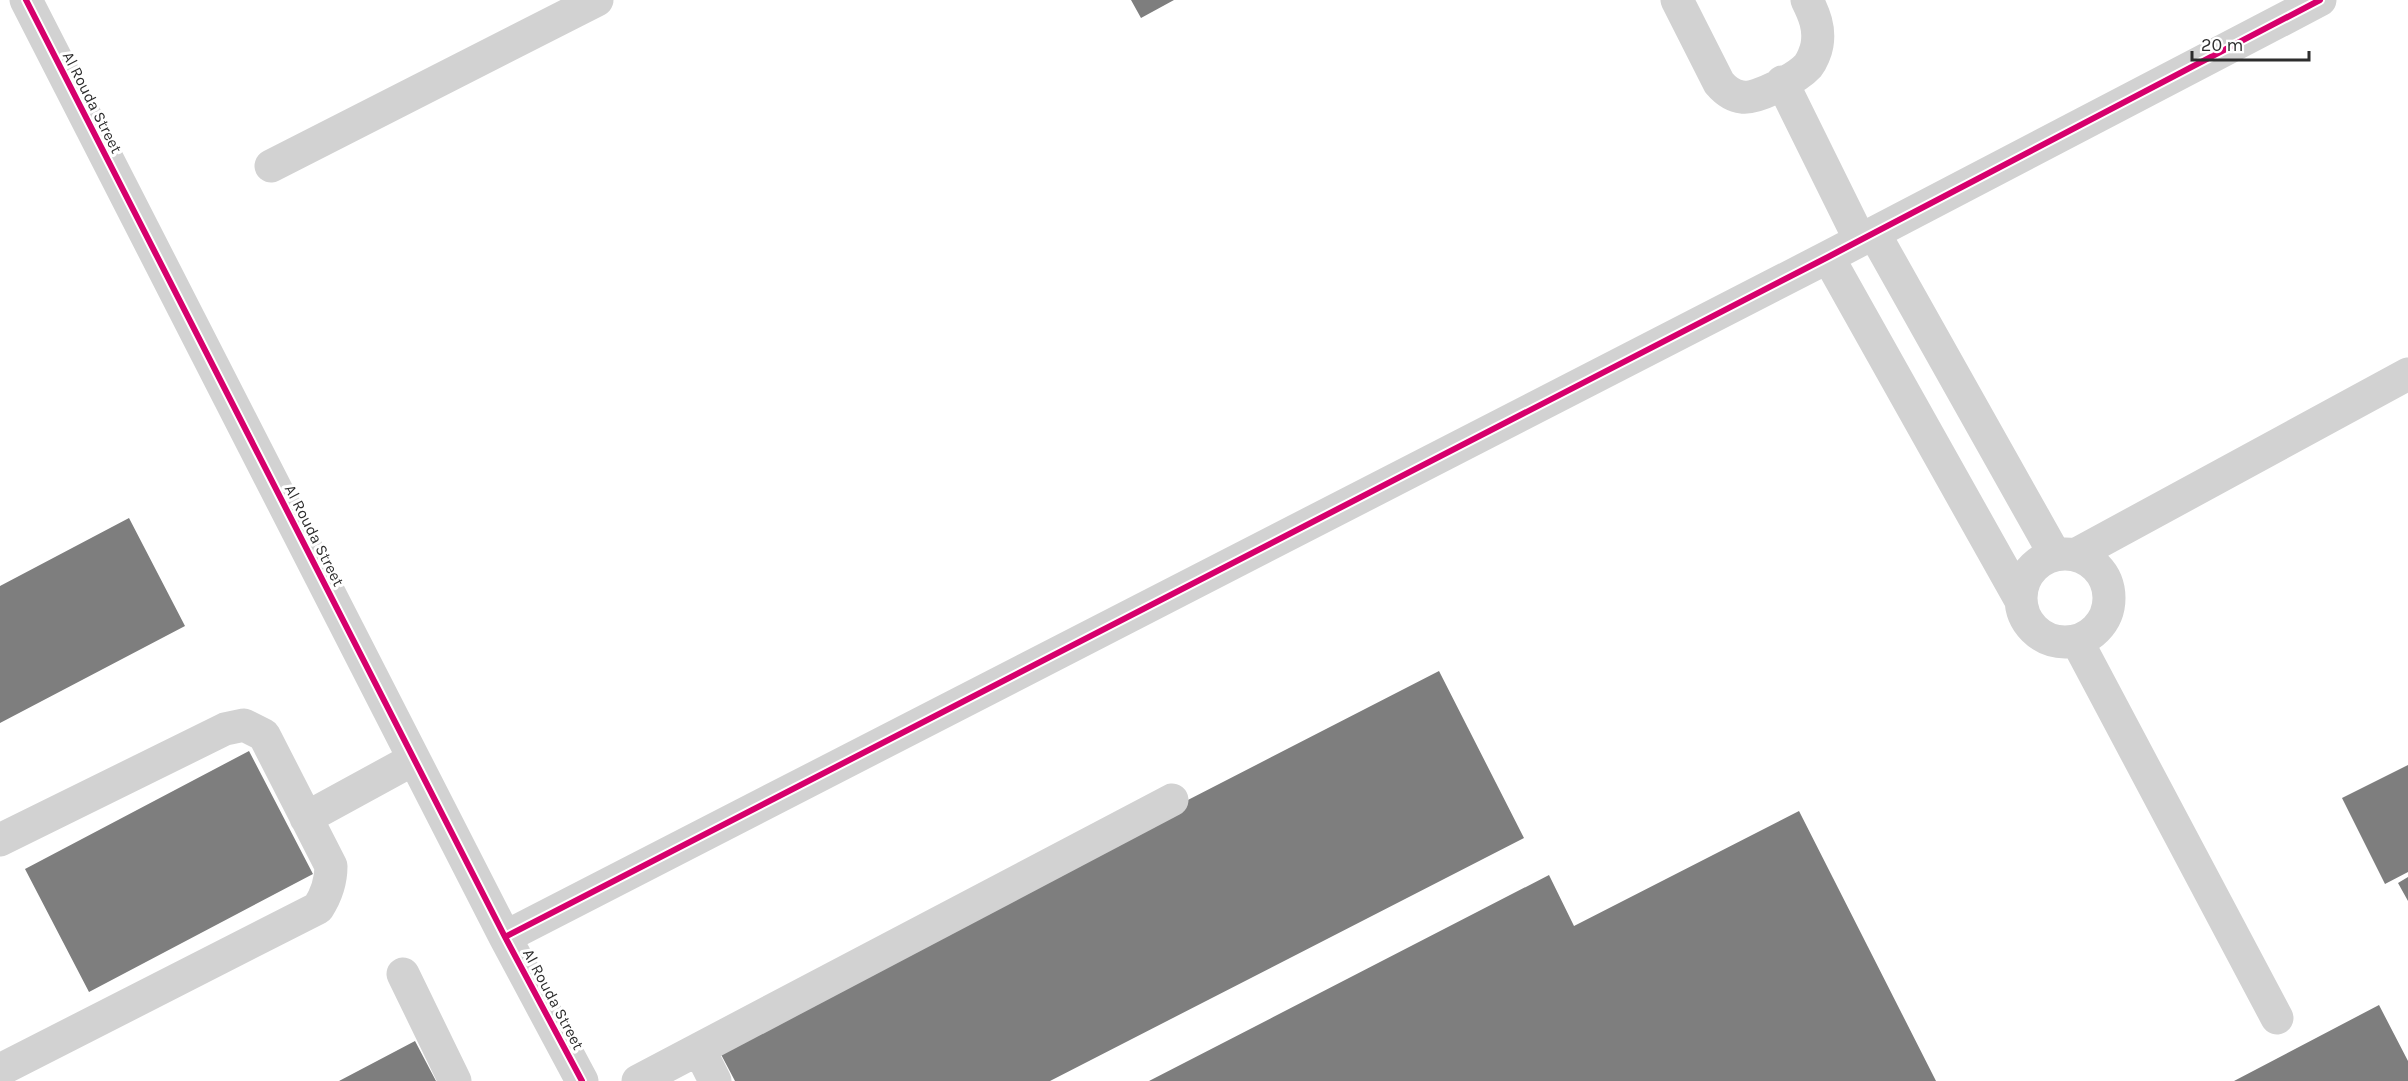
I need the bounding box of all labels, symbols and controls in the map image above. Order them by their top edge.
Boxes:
scale bar [2192,24,2309,62]
text: 20 m [2201,34,2243,56]
street label: Al Rouda Street [59,48,126,156]
street label: Al Rouda Street [281,481,348,589]
street label: Al Rouda Street [519,945,588,1053]

